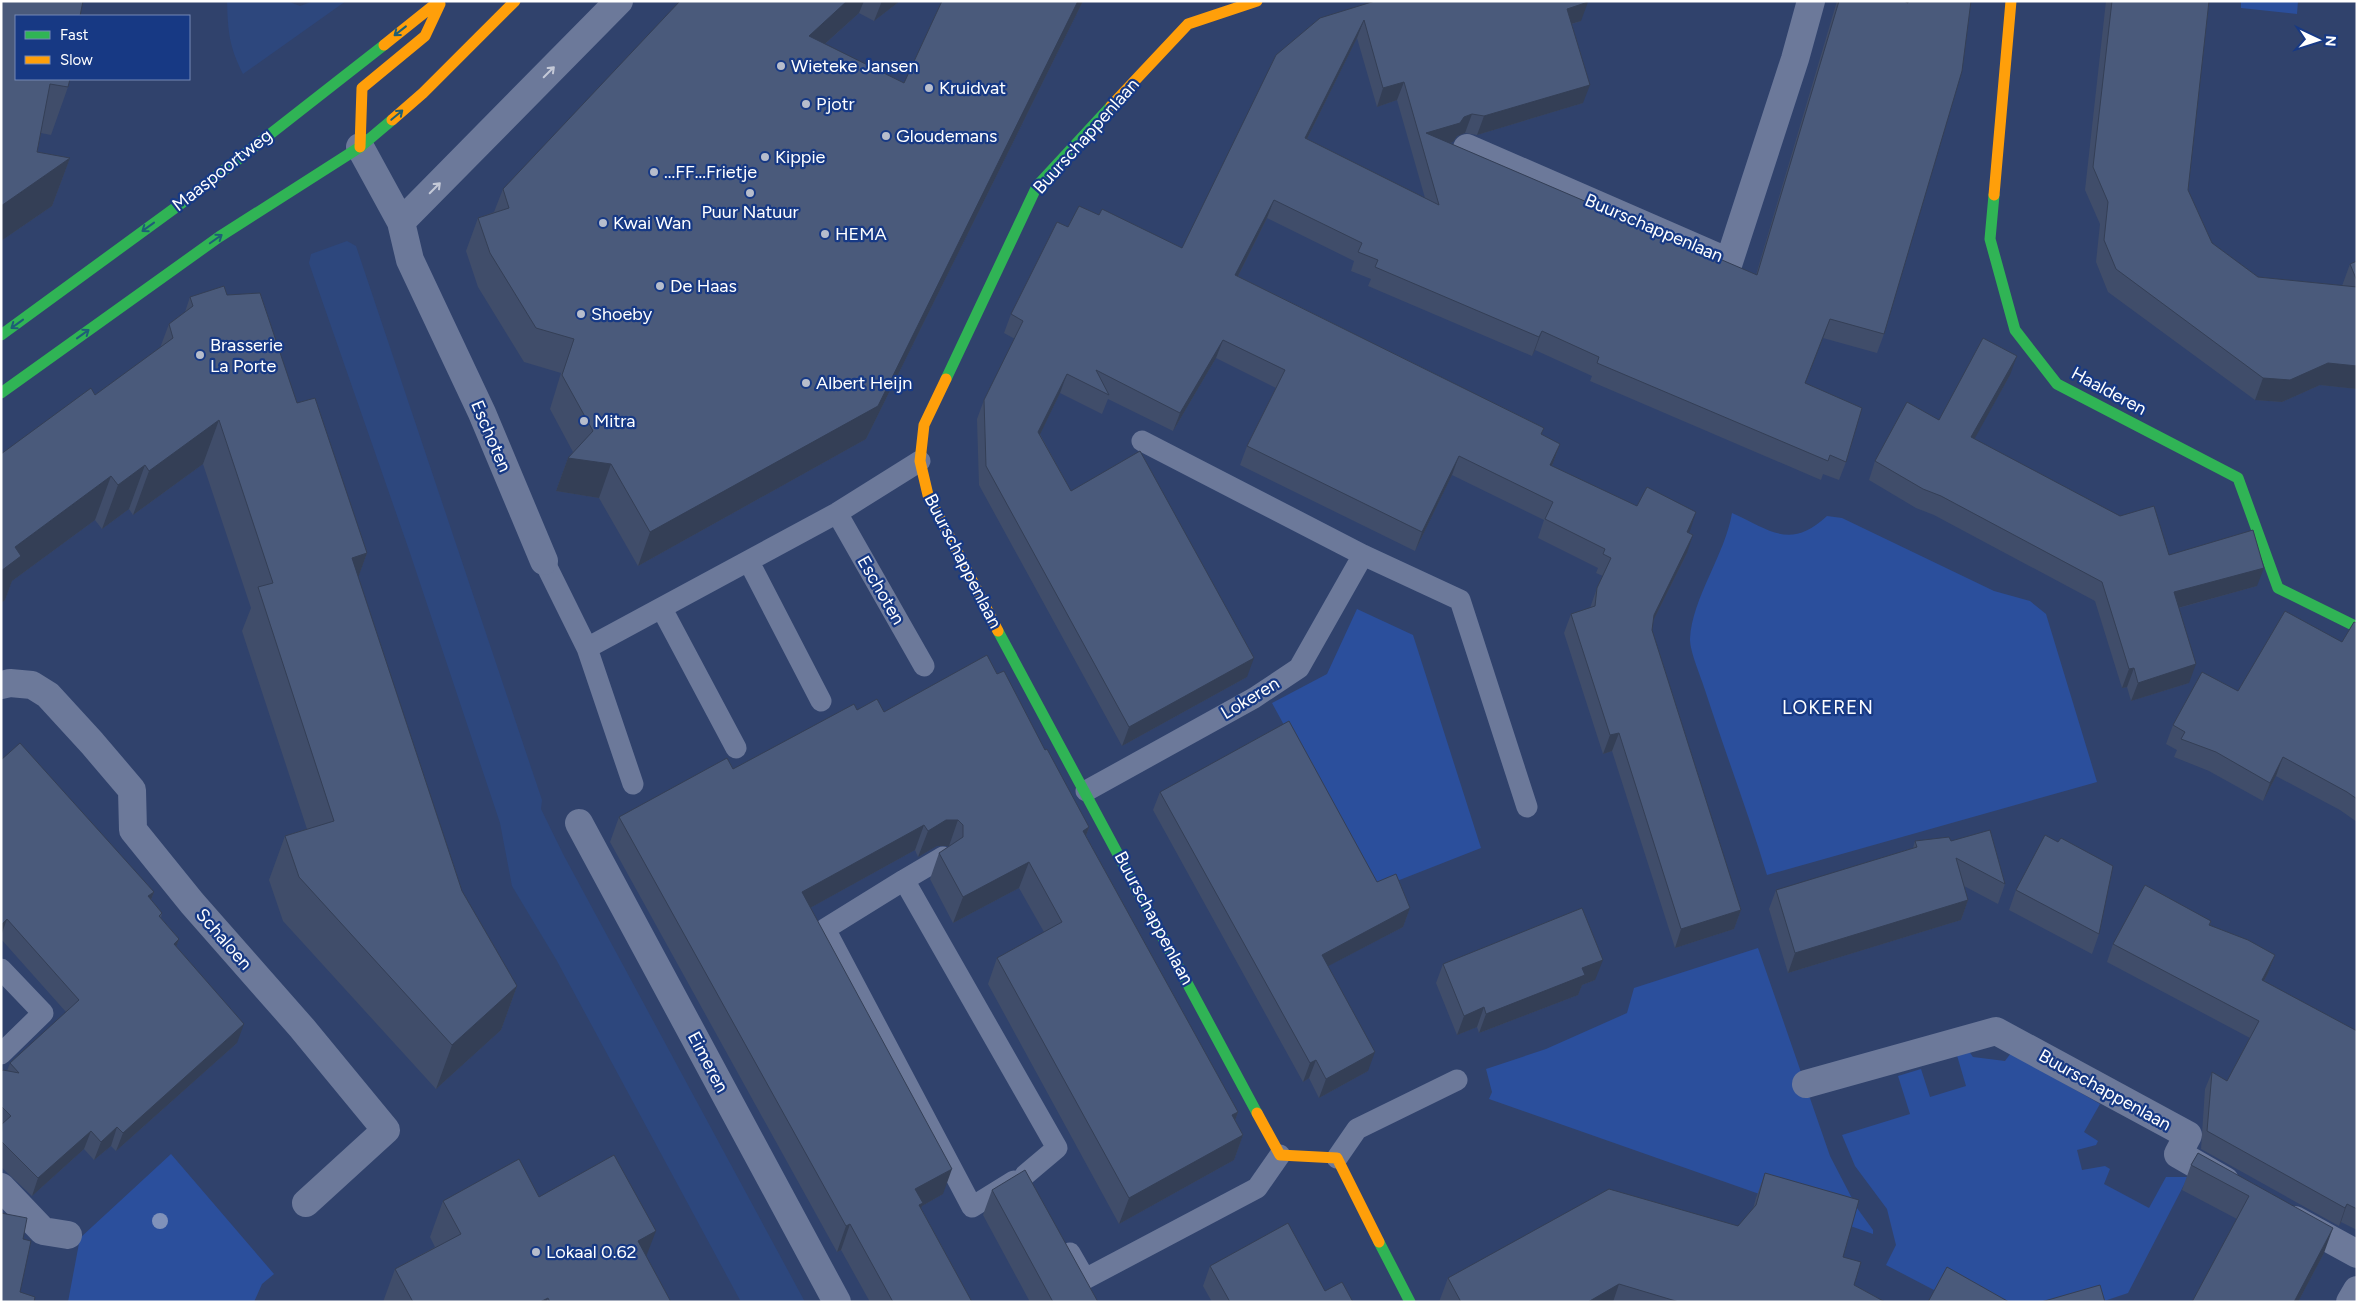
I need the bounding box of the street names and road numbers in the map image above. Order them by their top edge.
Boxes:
street label: Buurschappenlaan [1028,74,1144,198]
street label: Maaspoortweg [168,124,276,216]
street label: Buurschappenlaan [1582,189,1726,267]
street label: Haalderen [2068,362,2150,420]
street label: Eschoten [466,397,516,475]
street label: Buurschappenlaan [920,490,1006,632]
street label: Eschoten [852,552,910,628]
street label: Lokeren [1217,672,1283,724]
street label: Buurschappenlaan [1110,847,1198,989]
street label: Schaloen [191,904,257,974]
street label: Eimeren [683,1028,733,1096]
street label: Buurschappenlaan [2035,1044,2175,1136]

